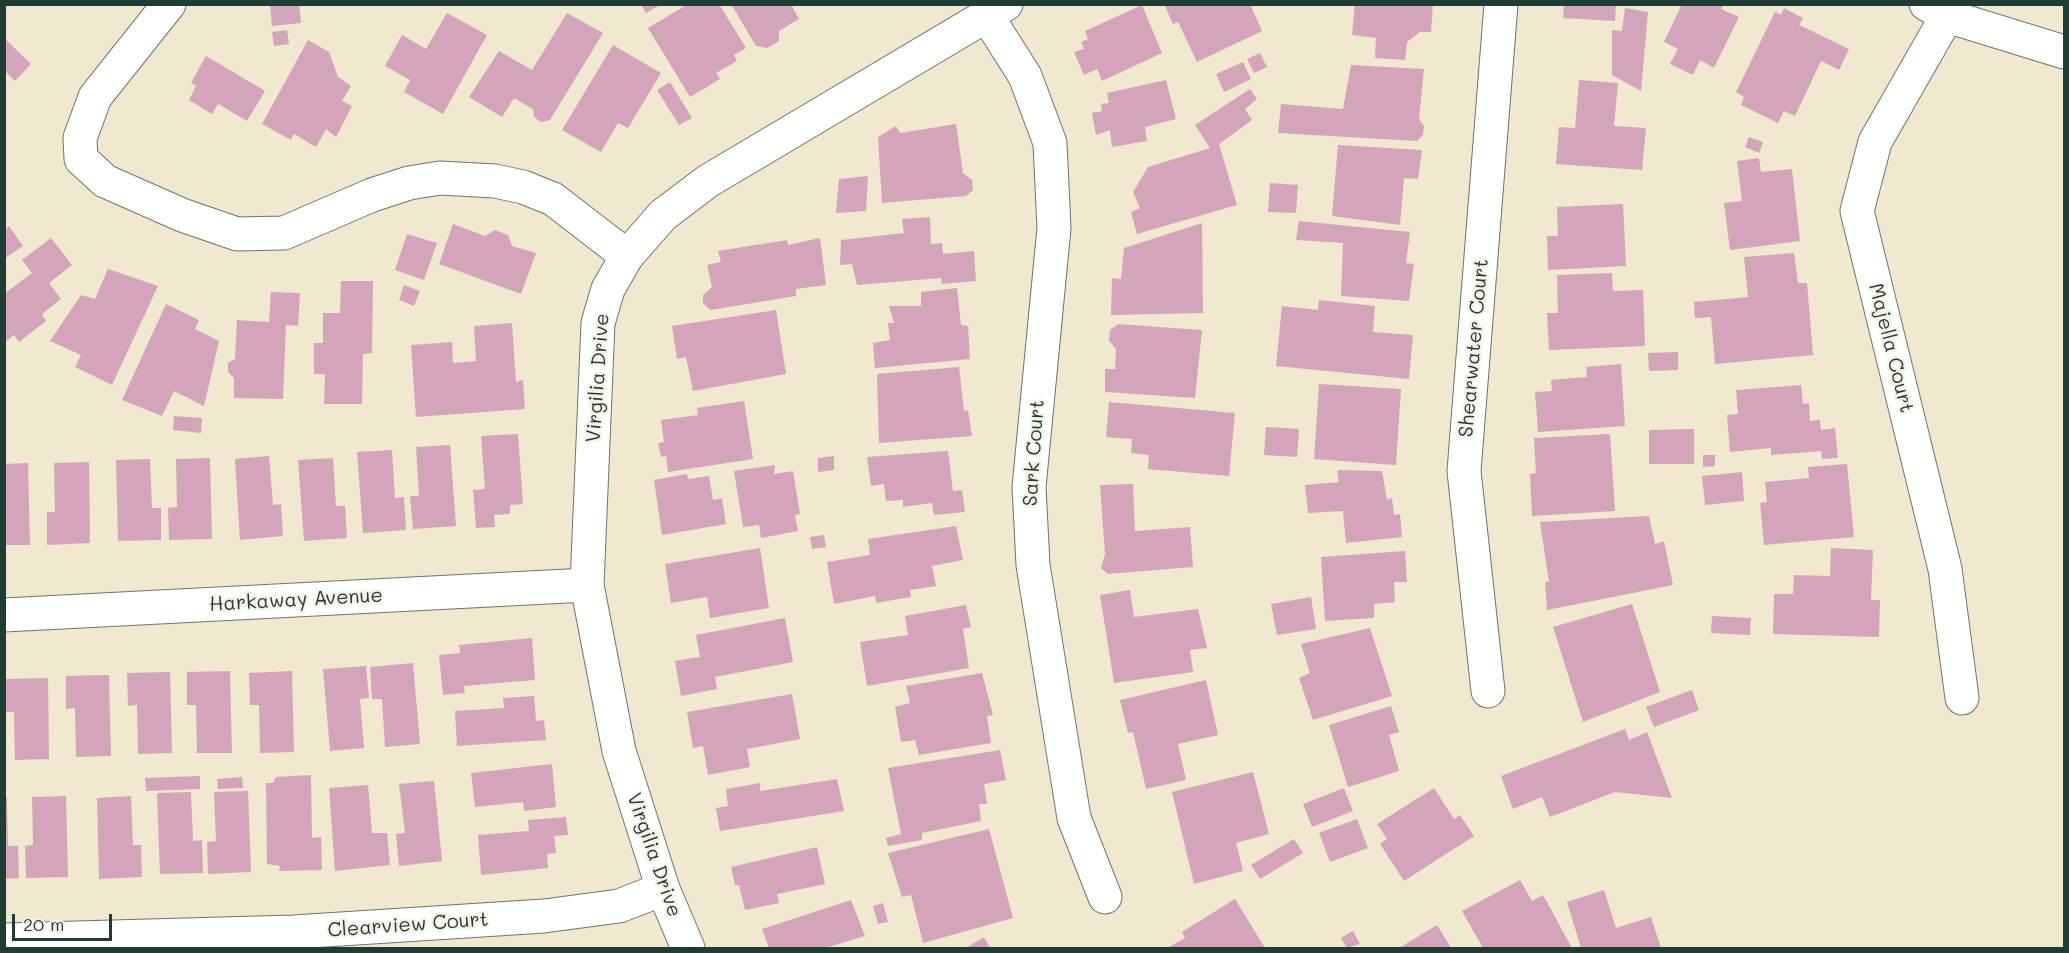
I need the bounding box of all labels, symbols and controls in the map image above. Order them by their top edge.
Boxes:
street label: Shearwater Court [1454,258,1494,438]
street label: Majella Court [1863,281,1919,415]
street label: Virgilia Drive [582,313,614,443]
street label: Sark Court [1018,399,1050,507]
street label: Harkaway Avenue [209,583,383,617]
street label: Virgilia Drive [622,790,686,920]
scale bar [15,902,116,940]
street label: Clearview Court [327,907,489,943]
text: 20 m [23,912,64,936]

